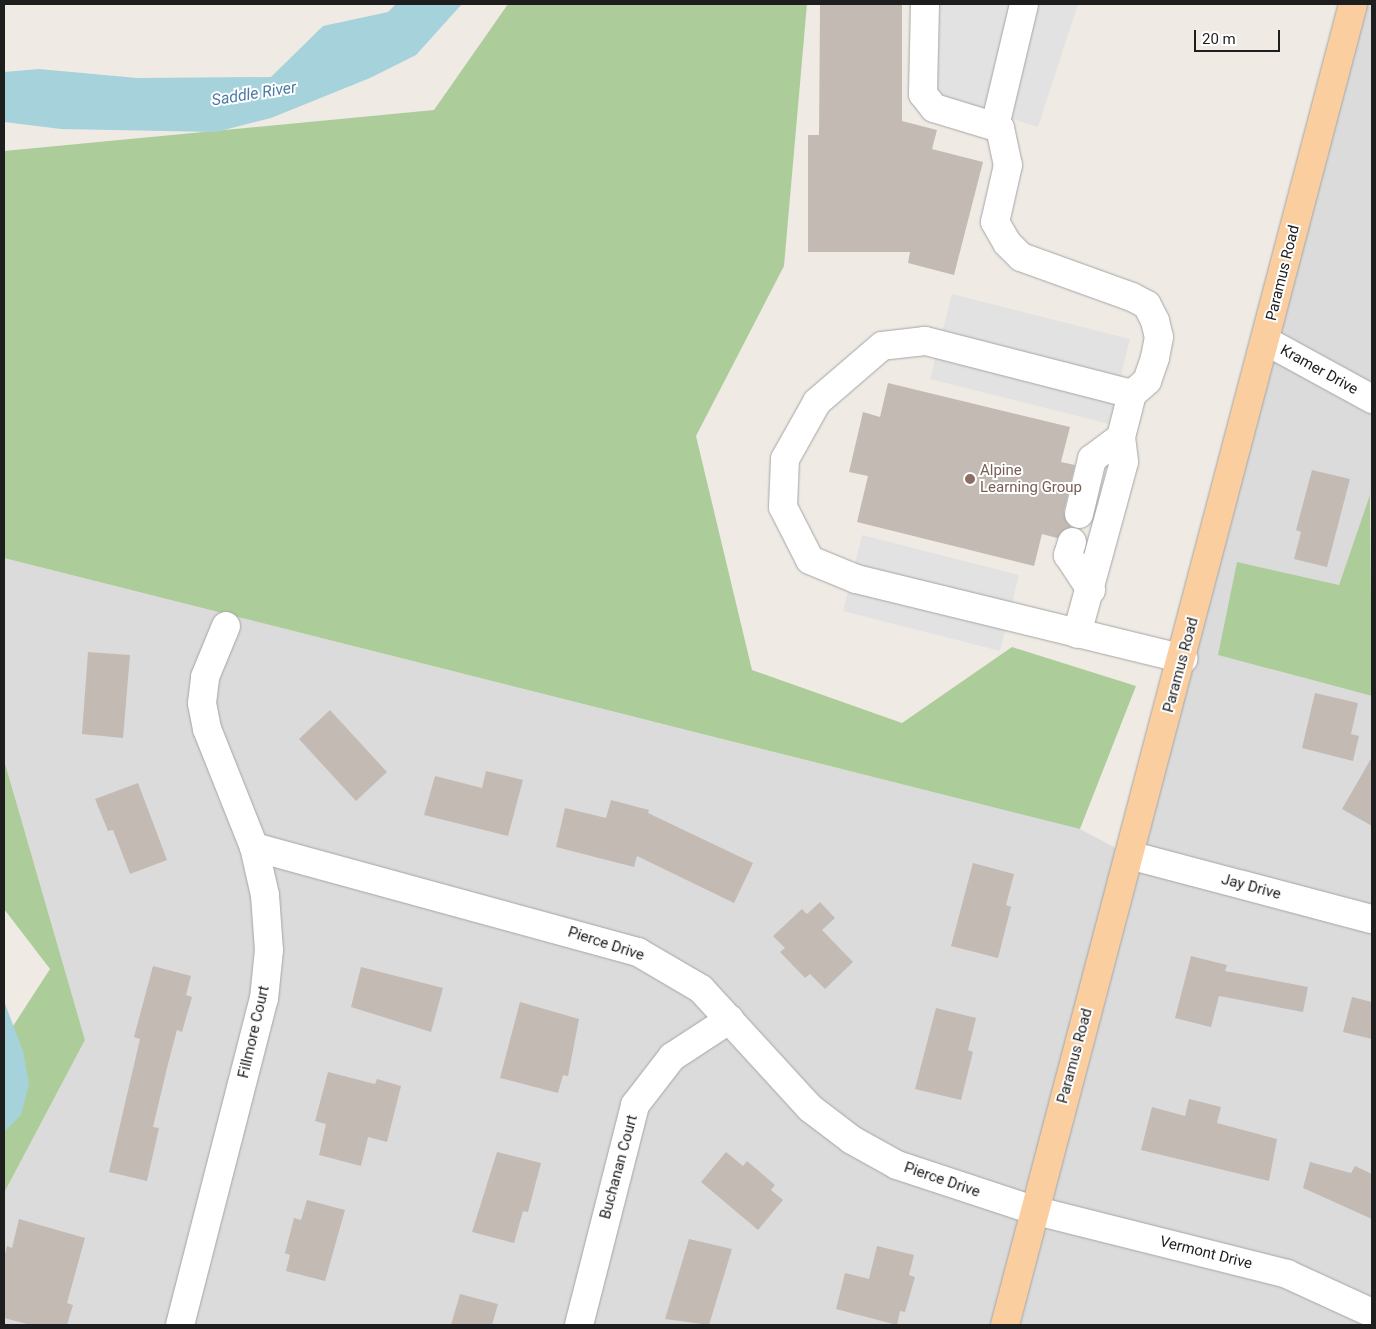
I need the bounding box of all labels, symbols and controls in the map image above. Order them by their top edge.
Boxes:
scale bar [1196,20,1282,52]
text: 20 m [1202,30,1236,48]
water label: Saddle River [210,78,298,110]
street label: Paramus Road [1262,223,1304,323]
street label: Kramer Drive [1277,341,1361,399]
place label: Alpine Learning Group [980,461,1082,496]
marker: Alpine Learning Group [964,473,976,485]
street label: Paramus Road [1160,615,1202,715]
street label: Jay Drive [1219,870,1283,904]
street label: Pierce Drive [566,923,646,965]
street label: Fillmore Court [235,984,273,1080]
street label: Paramus Road [1054,1006,1096,1106]
street label: Buchanan Court [596,1113,642,1221]
street label: Pierce Drive [902,1159,982,1201]
street label: Vermont Drive [1158,1233,1254,1273]

